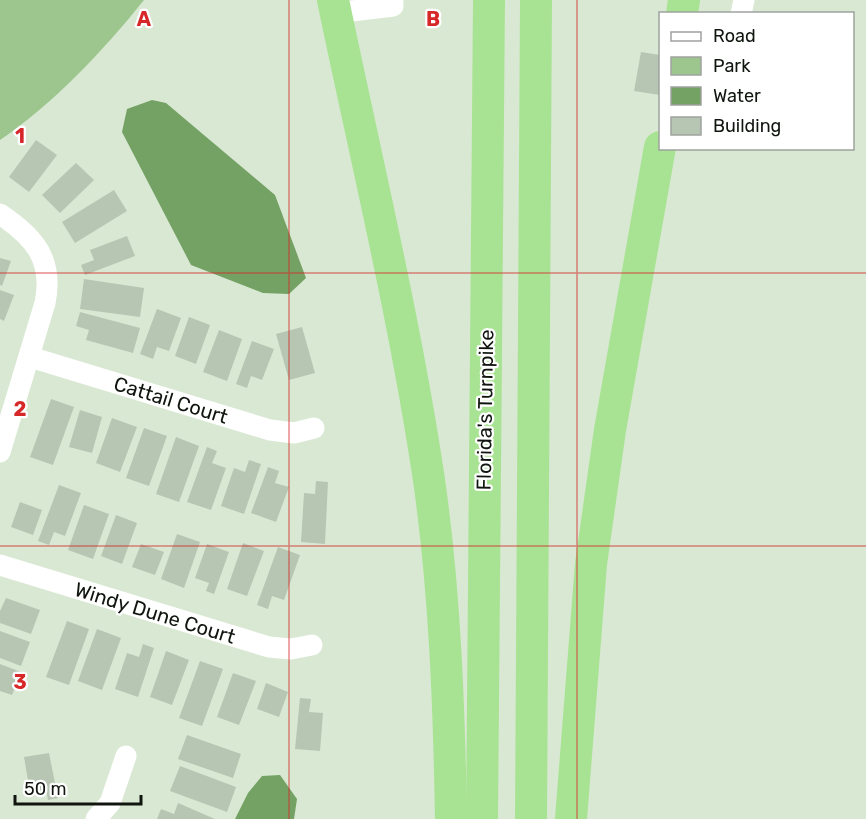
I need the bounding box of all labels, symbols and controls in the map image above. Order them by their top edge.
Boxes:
text: A [137,7,152,31]
text: B [426,7,440,31]
legend [659,12,854,150]
text: Road [713,25,756,47]
text: Park [713,55,751,77]
text: Water [713,85,761,107]
text: Building [713,115,781,137]
text: 1 [15,124,25,148]
street label: Florida's Turnpike [472,329,498,491]
street label: Cattail Court [111,371,231,429]
text: 2 [14,397,27,421]
street label: Windy Dune Court [72,577,238,649]
text: 3 [13,670,27,694]
scale bar [15,768,141,806]
text: 50 m [24,778,67,800]

